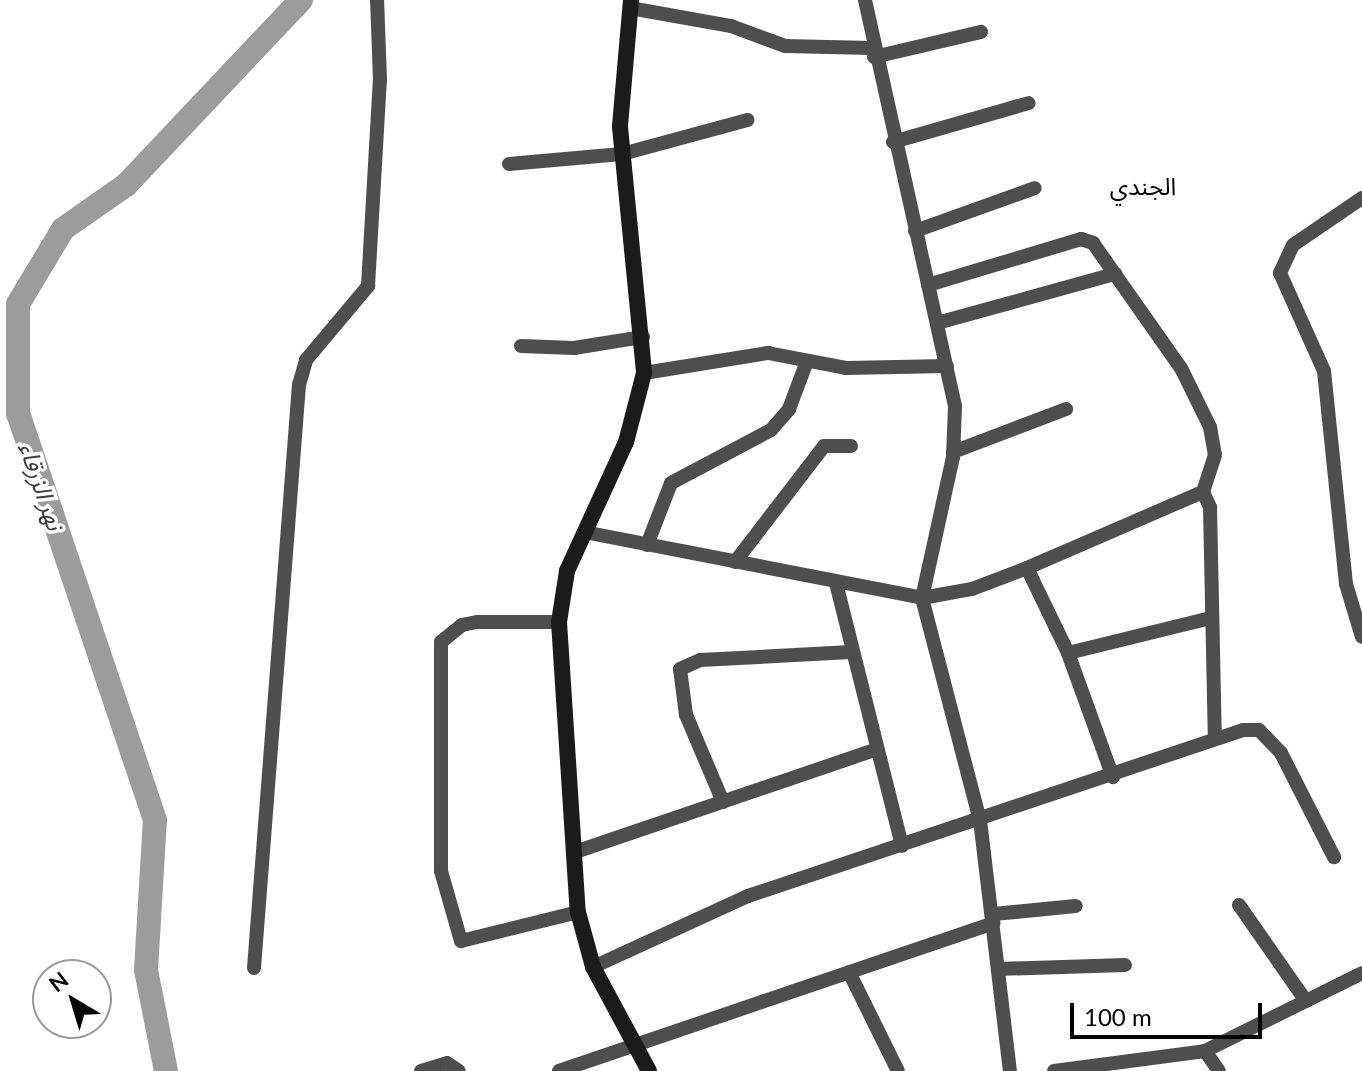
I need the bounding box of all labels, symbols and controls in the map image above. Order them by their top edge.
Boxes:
district label: الجندي [1110,172,1176,200]
water label: نهر الزرقاء [14,438,70,534]
north arrow [32,959,112,1039]
text: N [43,965,73,997]
scale bar [1074,987,1266,1037]
text: 100 m [1084,1002,1152,1031]

